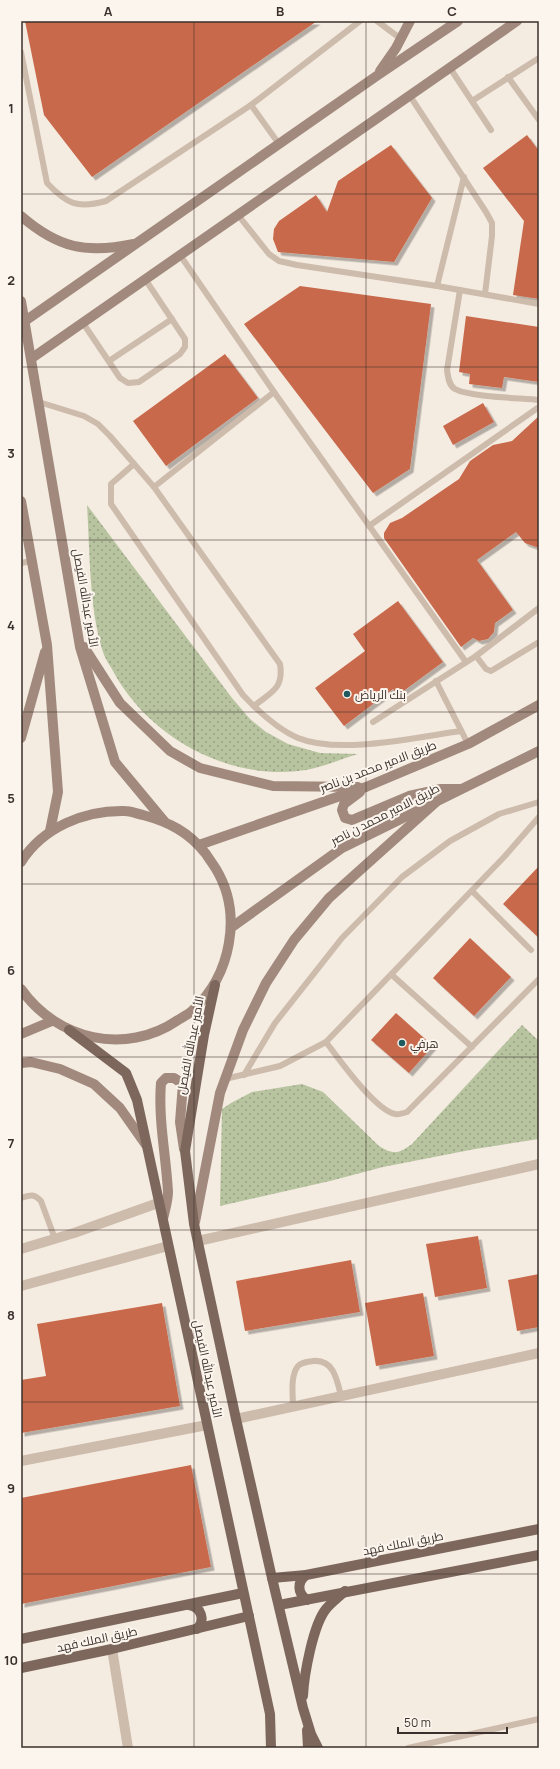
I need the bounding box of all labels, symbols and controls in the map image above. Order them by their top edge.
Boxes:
text: A [104,2,113,20]
text: B [276,2,284,20]
text: C [447,2,457,20]
text: 1 [8,99,14,117]
text: 2 [7,271,15,289]
text: 3 [7,444,15,462]
street label: الأمير عبدالله الفيصل [69,547,103,649]
text: 4 [7,616,15,634]
place label: بنك الرياض [355,686,406,703]
marker: بنك الرياض [342,689,352,699]
street label: طريق الامير محمد بن ناصر [316,736,439,796]
street label: طريق الامير محمد ن ناصر [327,779,442,849]
text: 5 [7,789,15,807]
text: 6 [7,961,15,979]
street label: الأمير عبدالله الفيصل [172,994,208,1096]
place label: هرفي [410,1035,439,1054]
marker: هرفي [397,1038,407,1048]
text: 7 [8,1134,15,1152]
text: 8 [7,1306,15,1324]
street label: الأمير عبدالله الفيصل [189,1318,227,1420]
text: 9 [7,1479,15,1497]
street label: طريق الملك فهد [361,1527,445,1559]
street label: طريق الملك فهد [55,1622,139,1656]
text: 10 [4,1651,18,1669]
scale bar [398,1709,507,1735]
text: 50 m [404,1714,431,1731]

